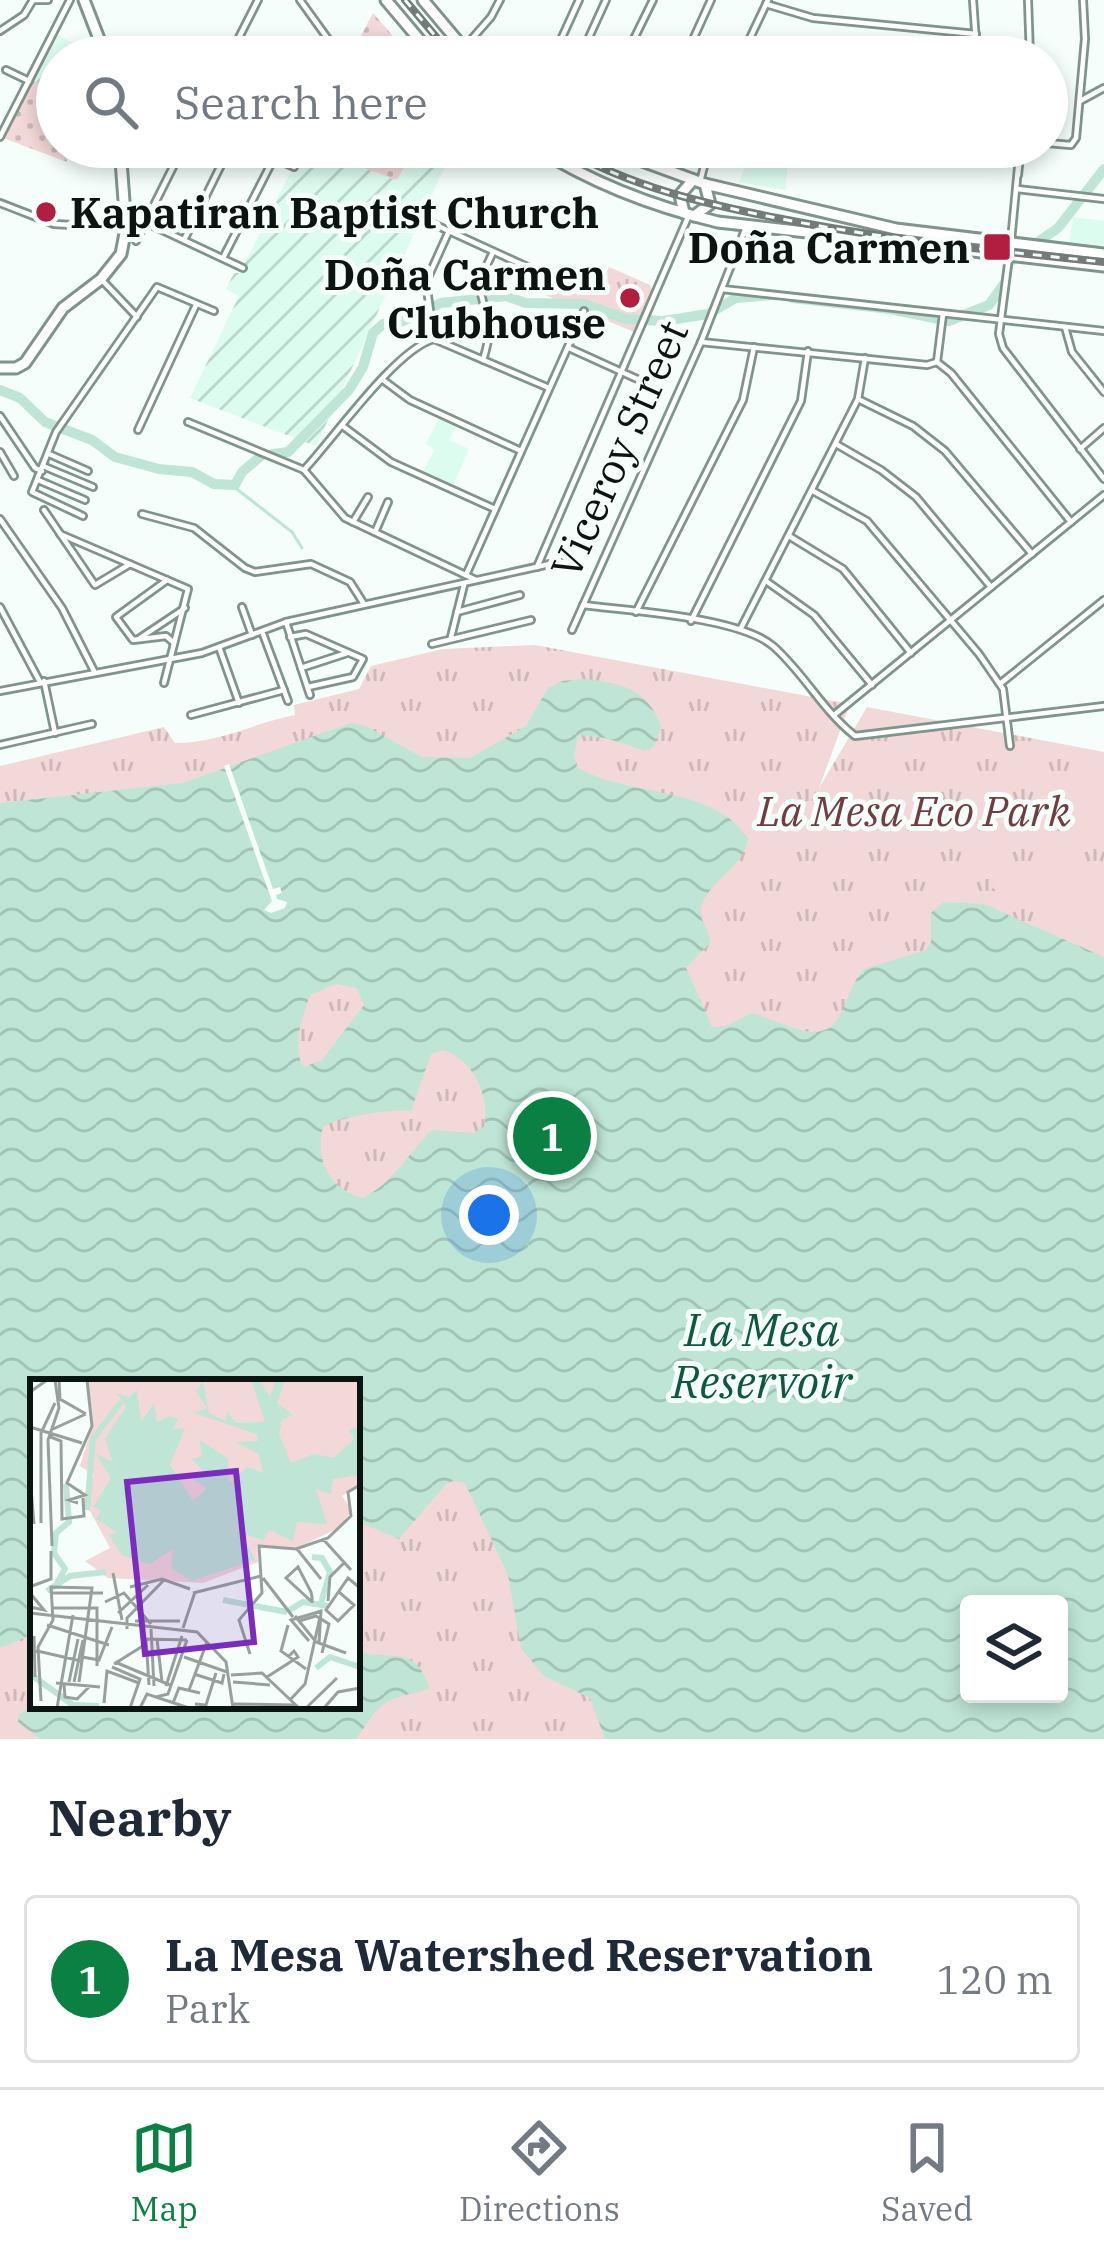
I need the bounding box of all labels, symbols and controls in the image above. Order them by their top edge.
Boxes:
search box [36,36,1068,168]
icon: search [78,69,144,135]
text: Search here [174,73,428,131]
place label: Kapatiran Baptist Church [70,185,599,240]
marker: Kapatiran Baptist Church [33,199,59,225]
place label: Doña Carmen [688,220,970,275]
marker: Doña Carmen [981,231,1013,263]
place label: Doña Carmen Clubhouse [324,247,606,350]
marker: Doña Carmen Clubhouse [617,285,643,311]
street label: Viceroy Street [538,312,700,586]
park label: La Mesa Eco Park [757,783,1071,838]
pin: 1 [513,1091,591,1181]
your location [459,1185,519,1245]
water label: La Mesa Reservoir [671,1300,853,1410]
inset map [30,1379,360,1709]
map controls [960,1595,1068,1703]
button: layers [960,1595,1068,1703]
text: Nearby [48,1784,232,1850]
text: La Mesa Watershed Reservation [165,1925,873,1983]
text: 1 [78,1954,102,2005]
text: 120 m [937,1954,1053,2005]
text: Park [165,1983,250,2034]
tab: Map [131,2115,198,2230]
tab: Directions [459,2115,620,2230]
tab: Saved [881,2115,973,2230]

